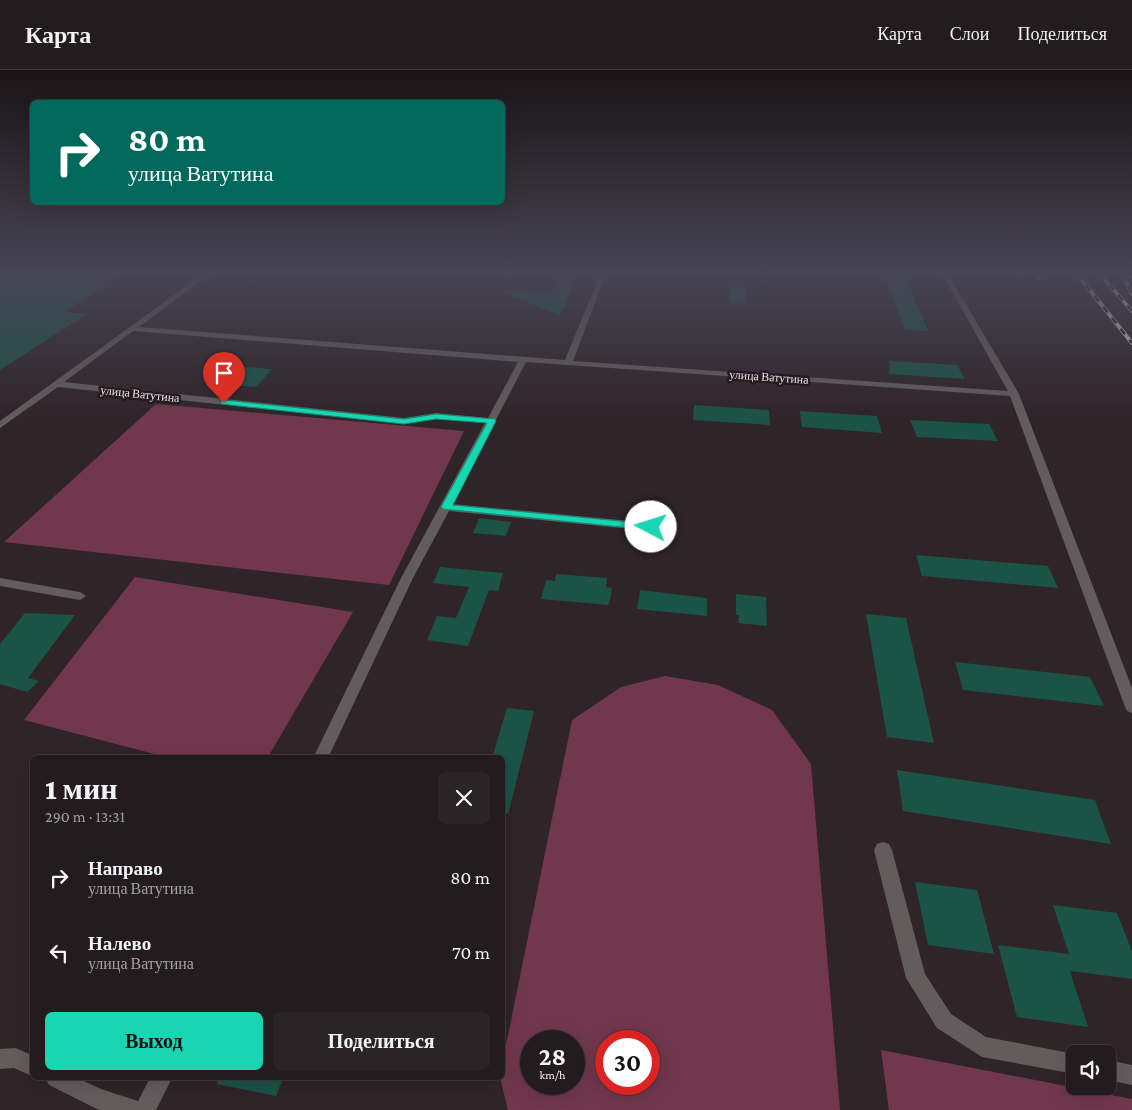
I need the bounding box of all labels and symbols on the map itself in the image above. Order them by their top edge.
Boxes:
pin [203,352,245,403]
street label: улица Ватутина [729,367,810,387]
street label: улица Ватутина [100,383,181,405]
position arrow [624,500,676,552]
speed limit sign: 30 [595,1030,660,1095]

